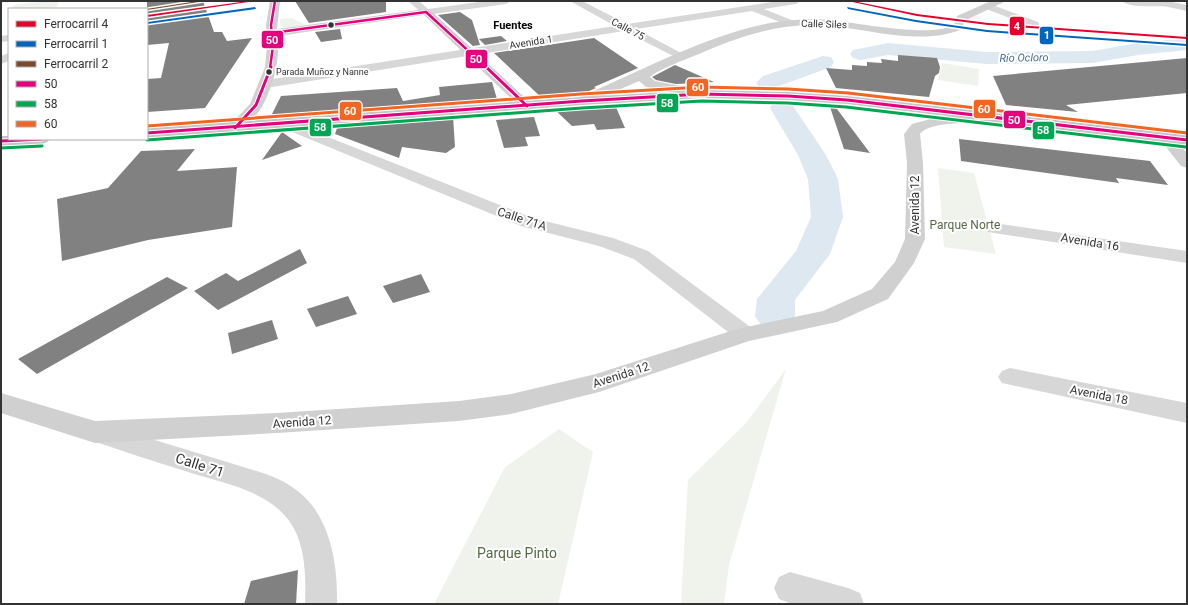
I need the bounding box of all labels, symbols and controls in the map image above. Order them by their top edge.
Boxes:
legend [8,8,148,140]
street label: Calle 75 [610,16,647,42]
line badge: 4 [1009,16,1025,36]
text: Ferrocarril 4 [44,17,108,31]
street label: Calle Siles [801,18,847,30]
district label: Fuentes [493,19,533,32]
unlabelled marker [326,20,336,30]
text: 4 [1014,20,1021,33]
line badge: 1 [1039,26,1054,45]
text: 1 [1044,29,1050,42]
line badge: 50 [261,30,284,49]
street label: Avenida 1 [509,33,553,51]
text: 50 [266,34,278,47]
text: Ferrocarril 1 [44,37,108,51]
line badge: 50 [465,49,488,69]
water label: Río Ocloro [999,51,1049,65]
text: 50 [470,53,482,66]
text: Ferrocarril 2 [44,57,108,71]
marker: Parada Muñoz y Nanne [264,67,274,77]
place label: Parada Muñoz y Nanne [276,67,369,77]
text: 50 [44,77,58,91]
line badge: 60 [686,78,709,97]
text: 60 [692,81,704,94]
line badge: 58 [656,93,679,113]
text: 58 [44,97,58,111]
text: 58 [661,97,673,110]
line badge: 60 [973,99,996,119]
line badge: 60 [339,101,362,121]
text: 60 [978,103,990,116]
text: 60 [344,105,356,118]
line badge: 50 [1003,110,1026,129]
text: 50 [1008,114,1020,127]
text: 60 [44,117,58,131]
line badge: 58 [309,118,332,137]
text: 58 [314,121,326,134]
line badge: 58 [1032,121,1055,140]
text: 58 [1037,124,1049,137]
street label: Avenida 12 [908,175,922,234]
street label: Calle 71A [496,204,548,234]
park label: Parque Norte [930,218,1000,232]
street label: Avenida 16 [1060,230,1120,254]
street label: Avenida 12 [591,359,651,391]
street label: Avenida 18 [1069,383,1130,408]
street label: Avenida 12 [272,413,332,431]
street label: Calle 71 [174,450,226,480]
park label: Parque Pinto [477,545,557,561]

